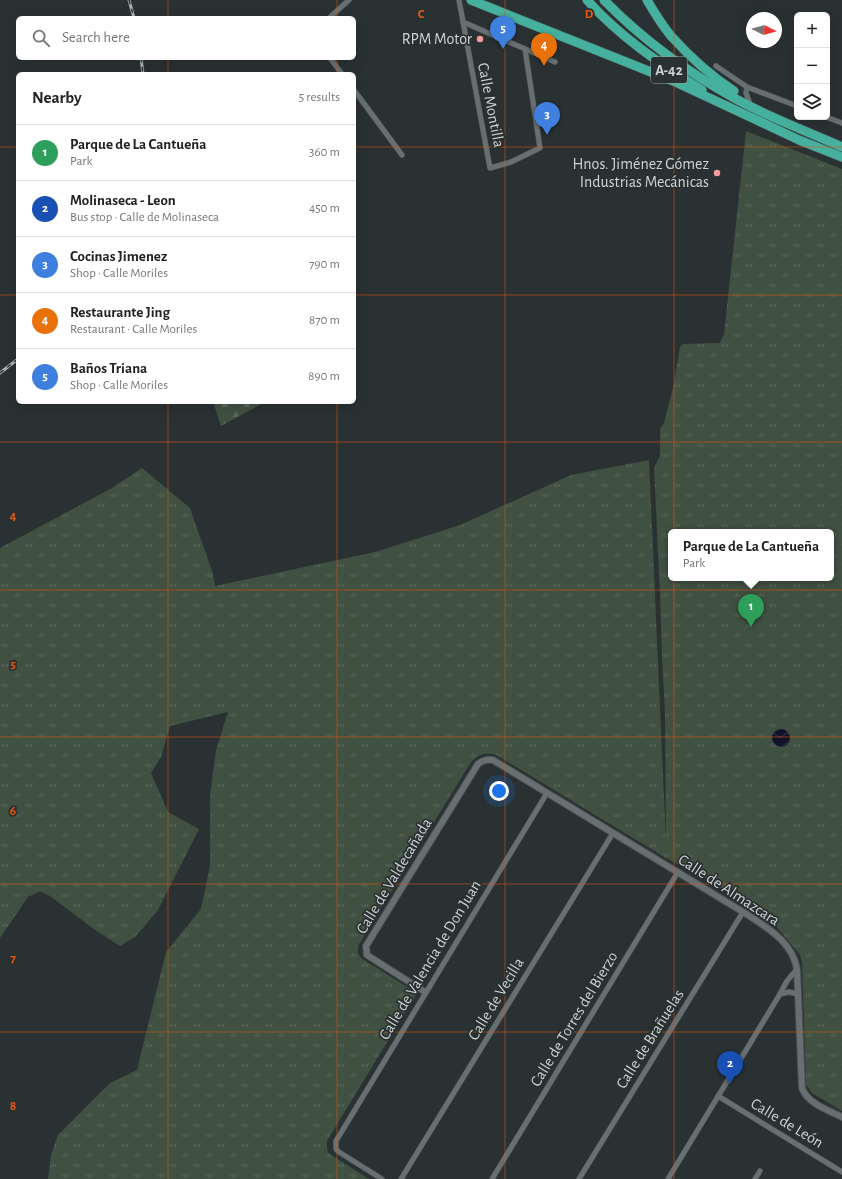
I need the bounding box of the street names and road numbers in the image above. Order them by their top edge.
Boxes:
road number: A-42 [651,57,687,83]
street label: Calle Montilla [475,61,507,149]
street label: Calle de Valdecañada [353,815,435,937]
street label: Calle de Almazcara [675,851,783,929]
street label: Calle de Valencia de Don Juan [376,878,484,1042]
street label: Calle de Torres del Bierzo [527,949,621,1089]
street label: Calle de Vecilla [465,955,527,1043]
street label: Calle de Brañuelas [613,987,687,1091]
street label: Calle de León [748,1095,826,1151]

